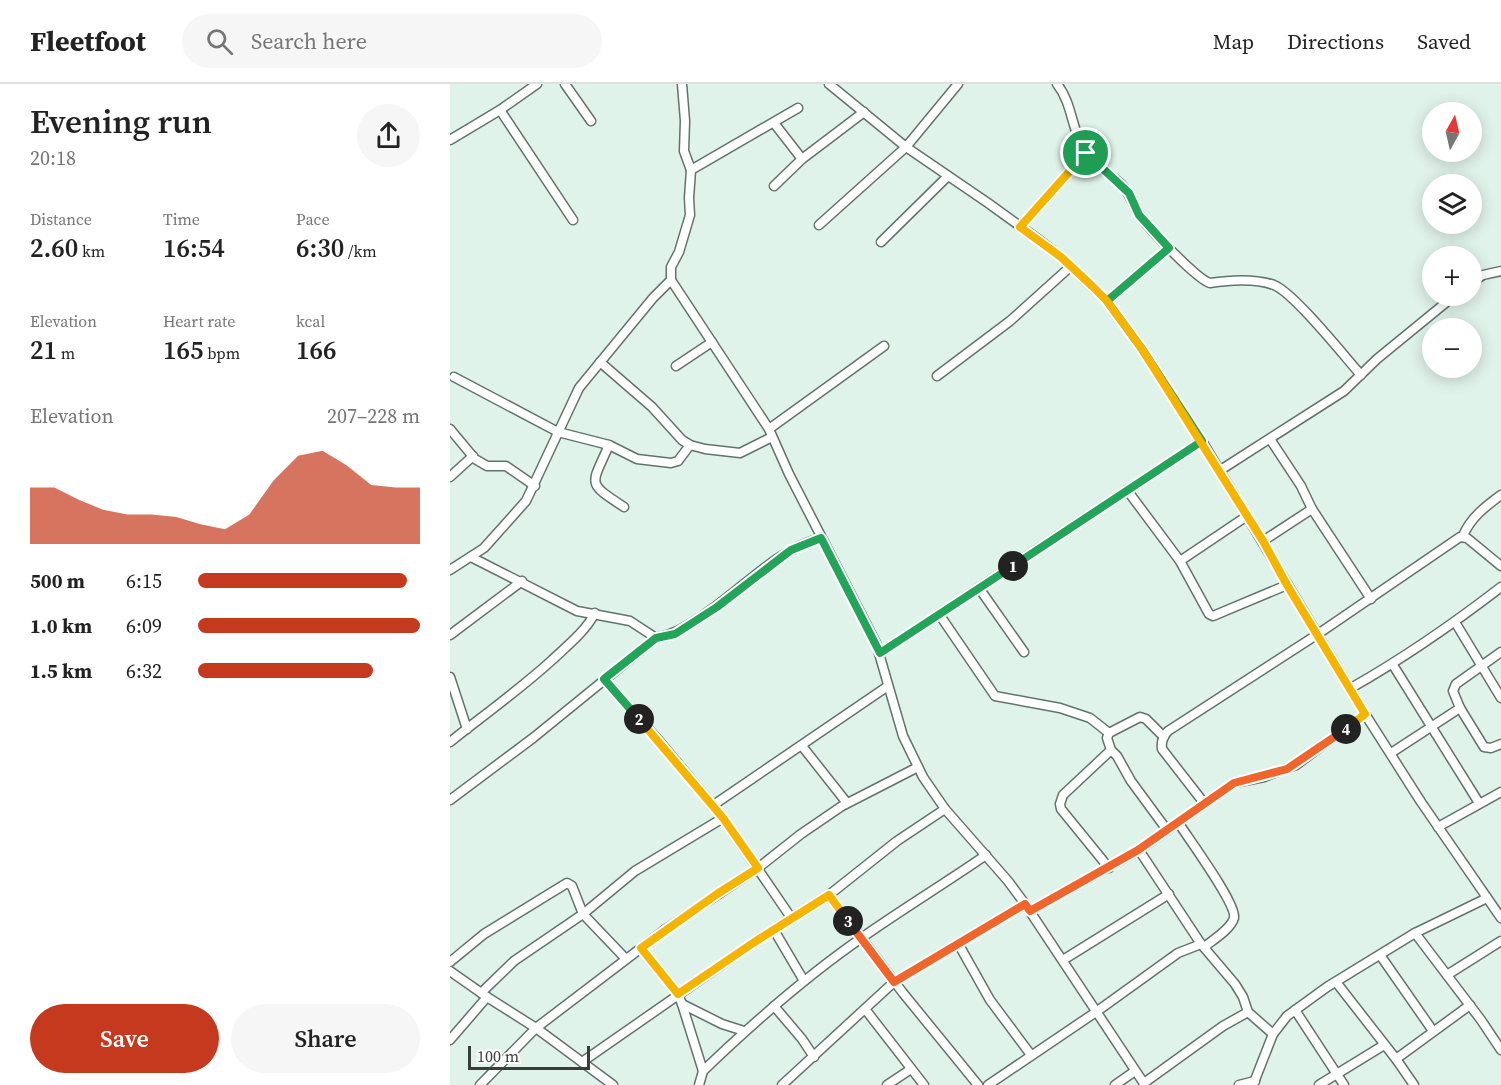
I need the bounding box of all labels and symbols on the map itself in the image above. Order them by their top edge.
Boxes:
north arrow [1422,102,1482,162]
pin [1060,127,1111,178]
pin: 1 [998,551,1028,581]
pin: 2 [624,704,654,734]
pin: 4 [1331,714,1361,744]
pin: 3 [833,906,863,936]
scale bar [468,1043,590,1070]

